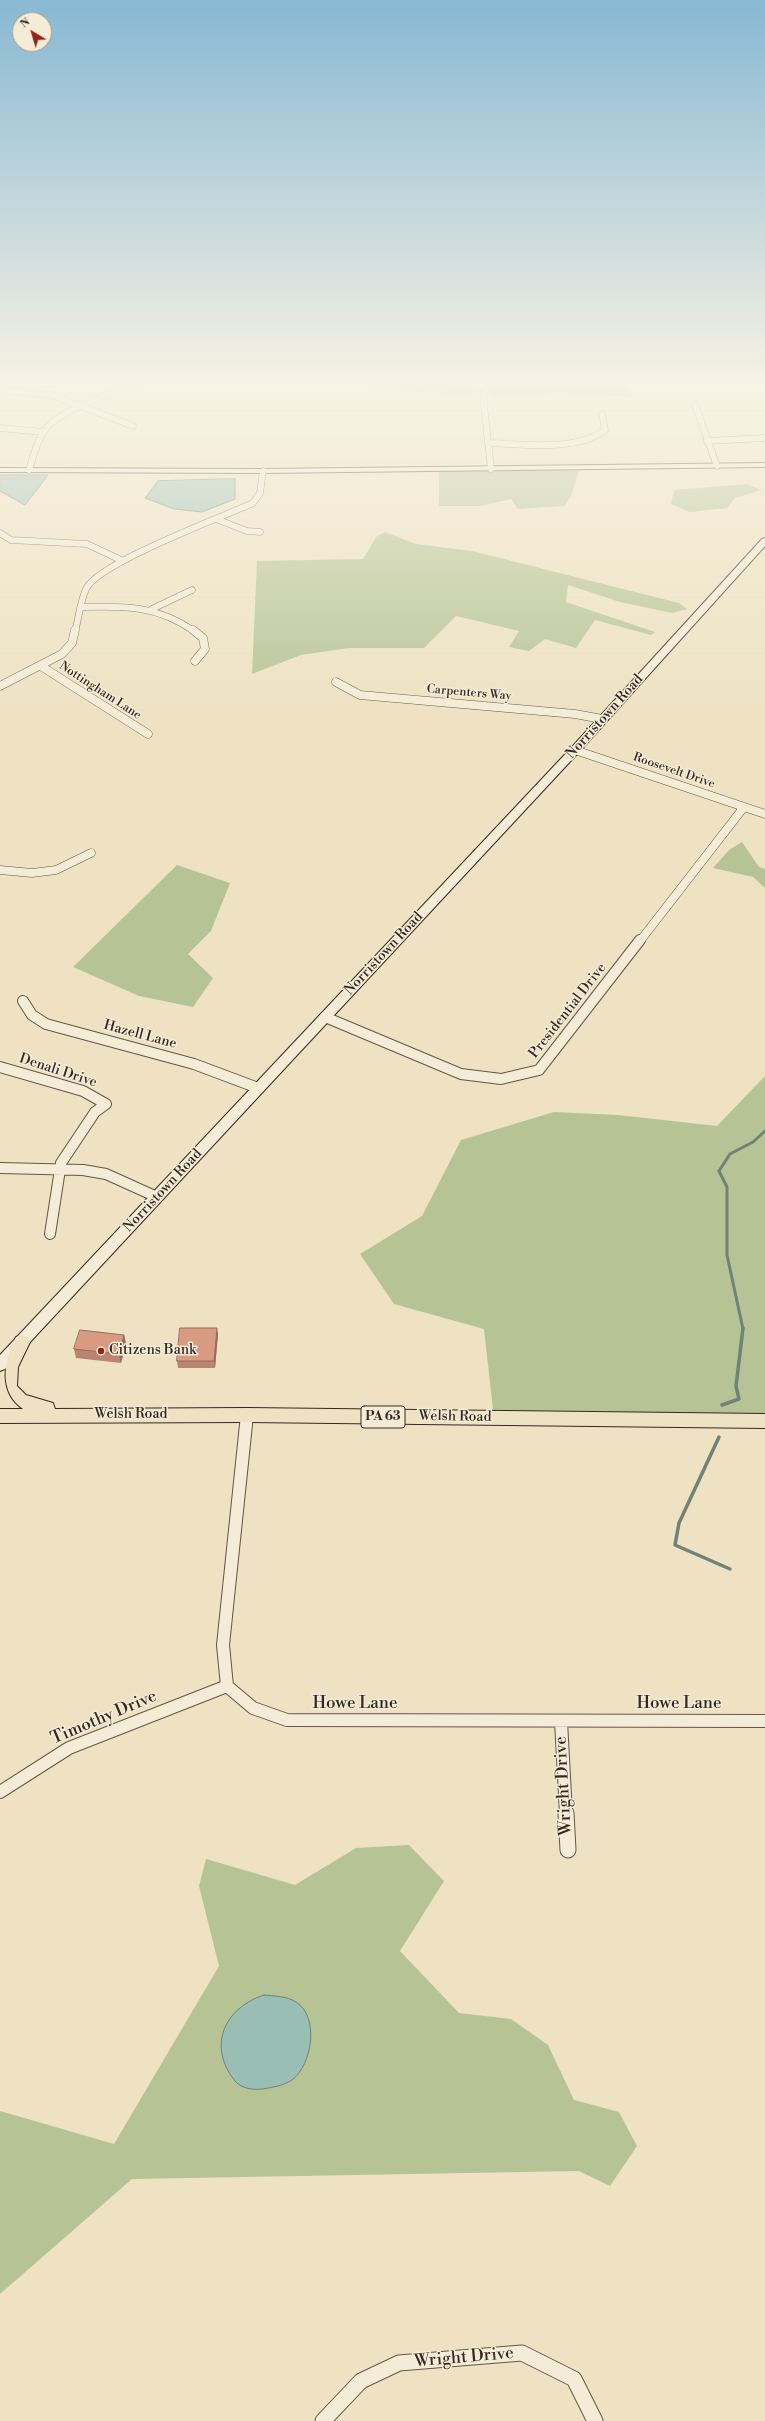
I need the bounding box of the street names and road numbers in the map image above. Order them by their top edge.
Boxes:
street label: Nottingham Lane [56,659,144,723]
street label: Norristown Road [563,671,647,763]
street label: Carpenters Way [426,682,512,704]
street label: Roosevelt Drive [631,750,717,792]
street label: Norristown Road [341,909,427,999]
street label: Presidential Drive [526,960,610,1062]
street label: Hazell Lane [102,1017,178,1053]
street label: Denali Drive [17,1051,99,1091]
street label: Norristown Road [120,1146,206,1236]
road number: PA 63 [361,1406,405,1428]
street label: Welsh Road [95,1407,167,1423]
street label: Welsh Road [418,1408,492,1426]
street label: Timothy Drive [48,1687,160,1749]
street label: Howe Lane [312,1694,398,1714]
street label: Howe Lane [636,1694,722,1714]
street label: Wright Drive [551,1736,577,1836]
street label: Wright Drive [413,2343,515,2373]

